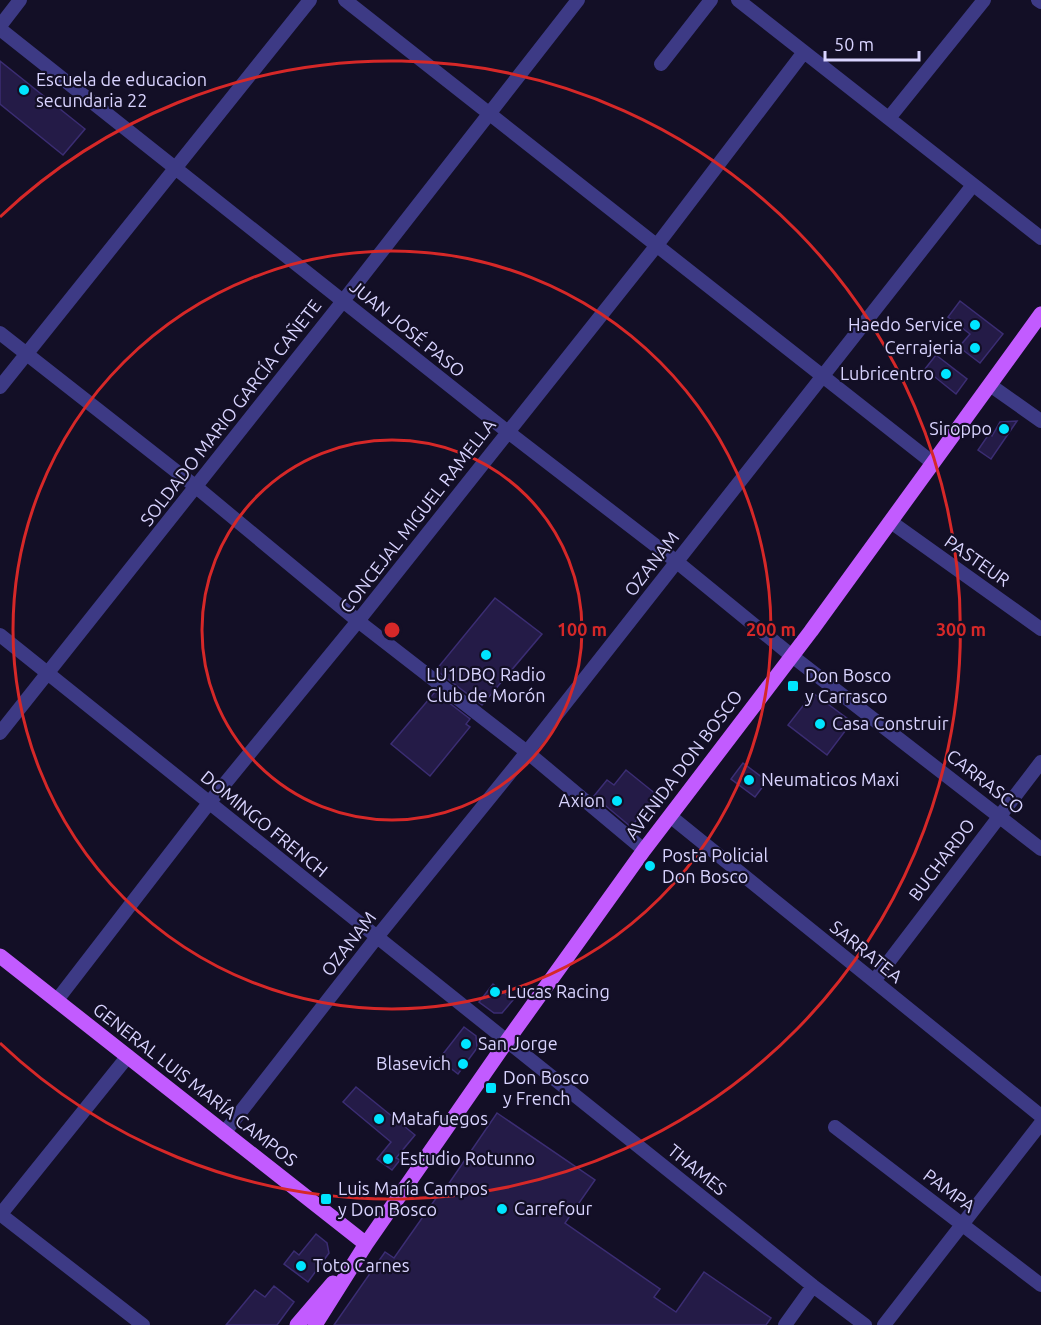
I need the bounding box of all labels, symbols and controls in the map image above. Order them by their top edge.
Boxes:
scale bar [825,24,920,62]
text: 50 m [834,34,874,54]
place label: Escuela de educacion secundaria 22 [36,69,207,110]
marker: Escuela de educacion secundaria 22 [17,83,31,97]
street label: JUAN JOSÉ PASO [346,275,470,381]
street label: SOLDADO MARIO GARCÍA CAÑETE [135,295,325,529]
place label: Haedo Service [848,314,963,334]
marker: Haedo Service [968,318,982,332]
place label: Cerrajeria [884,337,963,357]
marker: Cerrajeria [968,341,982,355]
place label: Lubricentro [840,363,934,383]
marker: Lubricentro [939,367,953,381]
street label: CONCEJAL MIGUEL RAMELLA [335,414,499,616]
place label: Siroppo [929,418,992,438]
marker: Siroppo [997,422,1011,436]
street label: OZANAM [620,527,683,600]
street label: PASTEUR [941,531,1014,590]
text: 100 m [557,619,607,639]
text: 200 m [746,619,796,639]
text: 300 m [936,619,986,639]
centre of rings [382,620,402,640]
marker: LU1DBQ Radio Club de Morón [479,648,493,662]
place label: LU1DBQ Radio Club de Morón [426,664,546,705]
place label: Don Bosco y Carrasco [805,665,891,706]
marker: Don Bosco y Carrasco [786,679,800,693]
street label: AVENIDA DON BOSCO [621,686,746,843]
place label: Casa Construir [832,713,949,733]
marker: Casa Construir [813,717,827,731]
street label: CARRASCO [943,745,1028,818]
street label: DOMINGO FRENCH [197,766,332,880]
place label: Neumaticos Maxi [761,769,899,789]
marker: Neumaticos Maxi [742,773,756,787]
place label: Axion [559,790,605,810]
marker: Axion [610,794,624,808]
street label: BUCHARDO [904,815,978,904]
place label: Posta Policial Don Bosco [662,845,769,886]
marker: Posta Policial Don Bosco [643,859,657,873]
street label: OZANAM [317,907,380,980]
street label: SARRATEA [827,916,907,987]
place label: Lucas Racing [507,981,610,1001]
marker: Lucas Racing [488,985,502,999]
street label: GENERAL LUIS MARÍA CAMPOS [90,998,302,1170]
place label: San Jorge [478,1033,558,1053]
marker: San Jorge [459,1037,473,1051]
place label: Blasevich [376,1053,451,1073]
marker: Blasevich [456,1057,470,1071]
place label: Don Bosco y French [503,1067,589,1108]
marker: Don Bosco y French [484,1081,498,1095]
place label: Matafuegos [391,1108,488,1128]
marker: Matafuegos [372,1112,386,1126]
street label: THAMES [664,1140,731,1199]
place label: Estudio Rotunno [400,1148,535,1168]
marker: Estudio Rotunno [381,1152,395,1166]
street label: PAMPA [920,1164,979,1216]
place label: Luis María Campos y Don Bosco [338,1178,488,1219]
marker: Luis María Campos y Don Bosco [319,1192,333,1206]
place label: Carrefour [514,1198,593,1218]
marker: Carrefour [495,1202,509,1216]
place label: Toto Carnes [313,1255,410,1275]
marker: Toto Carnes [294,1259,308,1273]

